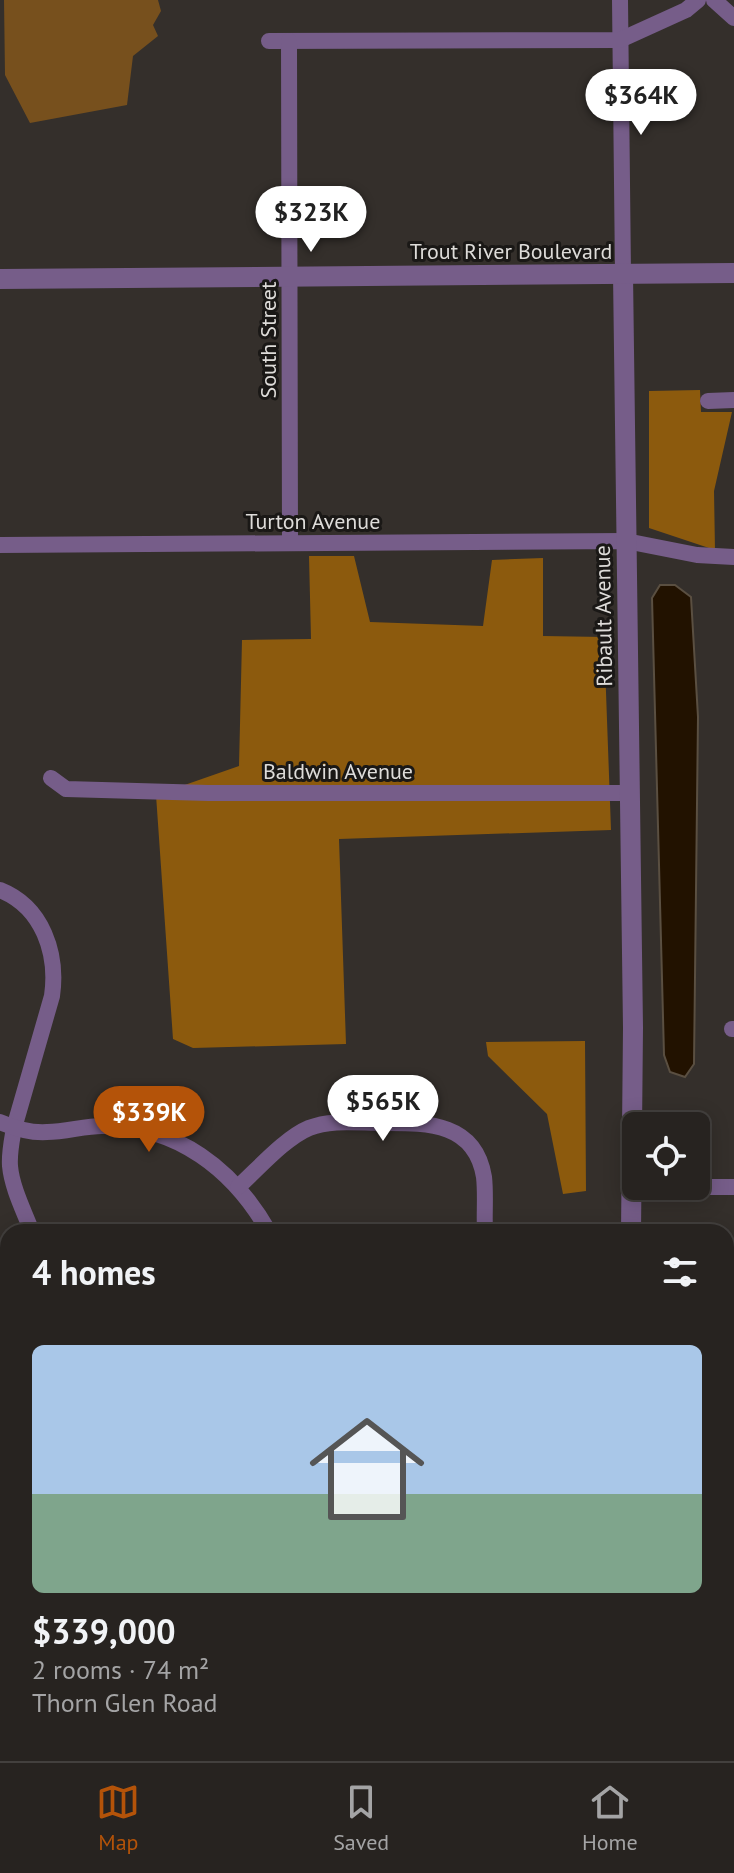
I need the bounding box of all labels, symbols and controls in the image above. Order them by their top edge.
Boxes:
pin: $364K [585,69,697,137]
text: $364K [603,78,679,111]
pin: $323K [255,186,367,254]
text: $323K [273,195,349,228]
street label: Trout River Boulevard [410,237,612,265]
street label: South Street [254,281,282,398]
street label: Turton Avenue [246,507,380,535]
street label: Ribault Avenue [588,545,618,687]
street label: Baldwin Avenue [263,757,413,785]
pin: $565K [327,1075,439,1143]
text: $565K [345,1084,421,1117]
pin: $339K [93,1086,205,1154]
text: $339K [111,1095,187,1128]
map controls [622,1112,710,1200]
button: locate [622,1112,710,1200]
text: 4 homes [32,1250,156,1294]
icon: filters [658,1250,702,1294]
icon: home [295,1397,439,1541]
text: $339,000 [32,1609,176,1653]
text: 2 rooms · 74 m² [32,1653,209,1686]
text: Thorn Glen Road [32,1686,218,1719]
tab: Map [96,1780,140,1856]
tab: Saved [333,1780,389,1856]
tab: Home [582,1780,638,1856]

